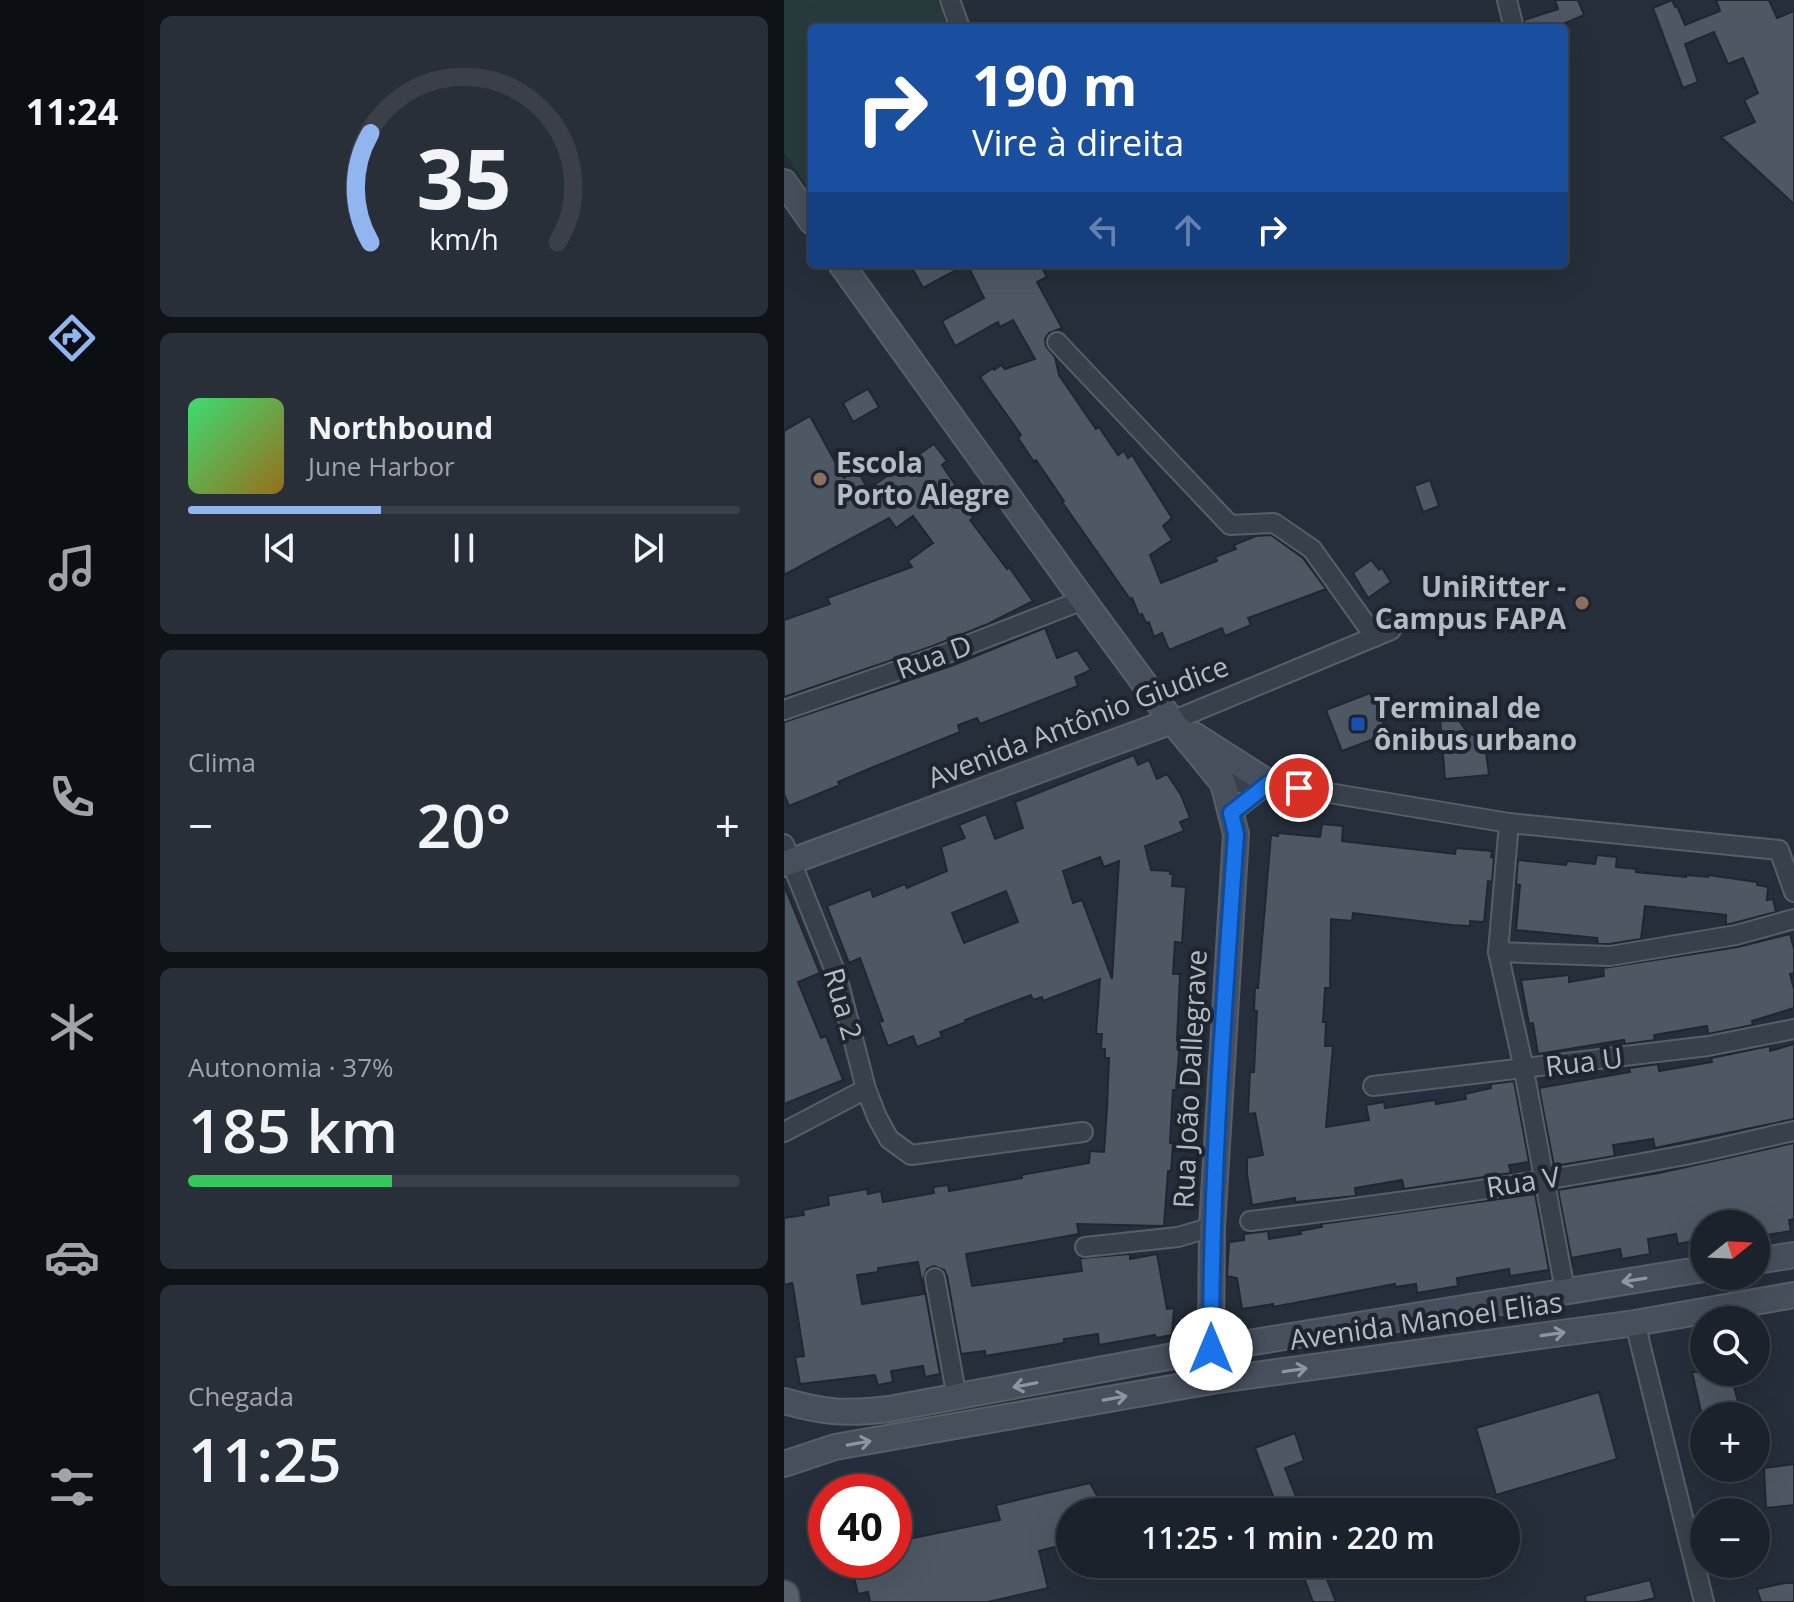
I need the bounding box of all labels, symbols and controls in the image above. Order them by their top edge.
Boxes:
text: 190 m [972,46,1138,122]
icon: right [840,56,944,160]
text: 11:24 [26,87,118,136]
text: Vire à direita [972,118,1184,167]
text: 35 [416,119,512,232]
icon: left [1082,208,1126,252]
icon: ahead [1166,208,1210,252]
icon: right [1250,208,1294,252]
text: km/h [429,219,499,258]
icon: directions [44,310,100,366]
text: Northbound [308,407,493,448]
place label: Escola Porto Alegre [836,443,1010,513]
text: June Harbor [308,448,455,484]
marker: Escola Porto Alegre [811,470,829,488]
icon: previous [258,526,302,570]
icon: pause [442,526,486,570]
icon: next [626,526,670,570]
icon: music [44,540,100,596]
place label: UniRitter - Campus FAPA [1375,567,1567,637]
marker: UniRitter - Campus FAPA [1573,594,1591,612]
street label: Rua D [891,625,977,687]
street label: Avenida Antônio Giudice [922,646,1234,796]
place label: Terminal de ônibus urbano [1374,688,1577,758]
marker: Terminal de ônibus urbano [1349,715,1367,733]
text: Clima [188,744,256,780]
pin [1265,754,1333,822]
icon: arrive [1277,766,1321,810]
icon: phone [44,769,100,825]
text: 20° [417,784,511,866]
text: − [188,795,213,855]
text: + [715,795,740,855]
street label: Rua João Dallegrave [1163,949,1215,1209]
street label: Rua 2 [816,963,872,1044]
icon: climate [44,999,100,1055]
street label: Rua U [1543,1037,1625,1085]
text: Autonomia · 37% [188,1049,394,1085]
text: 185 km [188,1089,398,1171]
street label: Rua V [1483,1156,1563,1206]
north arrow [1690,1210,1770,1290]
map controls [1690,1210,1770,1578]
icon: car [44,1229,100,1285]
one-way arrow [1622,1273,1648,1288]
street label: Avenida Manoel Elias [1287,1282,1565,1358]
button: search [1690,1306,1770,1386]
position arrow [1169,1307,1253,1391]
one-way arrow [1540,1326,1565,1341]
one-way arrow [1282,1362,1307,1377]
text: Chegada [188,1378,294,1414]
one-way arrow [1013,1378,1038,1393]
one-way arrow [1102,1389,1127,1404]
button: + [1690,1402,1770,1482]
text: 11:25 [188,1418,342,1500]
one-way arrow [846,1435,871,1450]
icon: filters [44,1459,100,1515]
speed limit sign: 40 [808,1474,912,1578]
button: − [1690,1498,1770,1578]
text: 11:25 · 1 min · 220 m [1141,1517,1435,1558]

